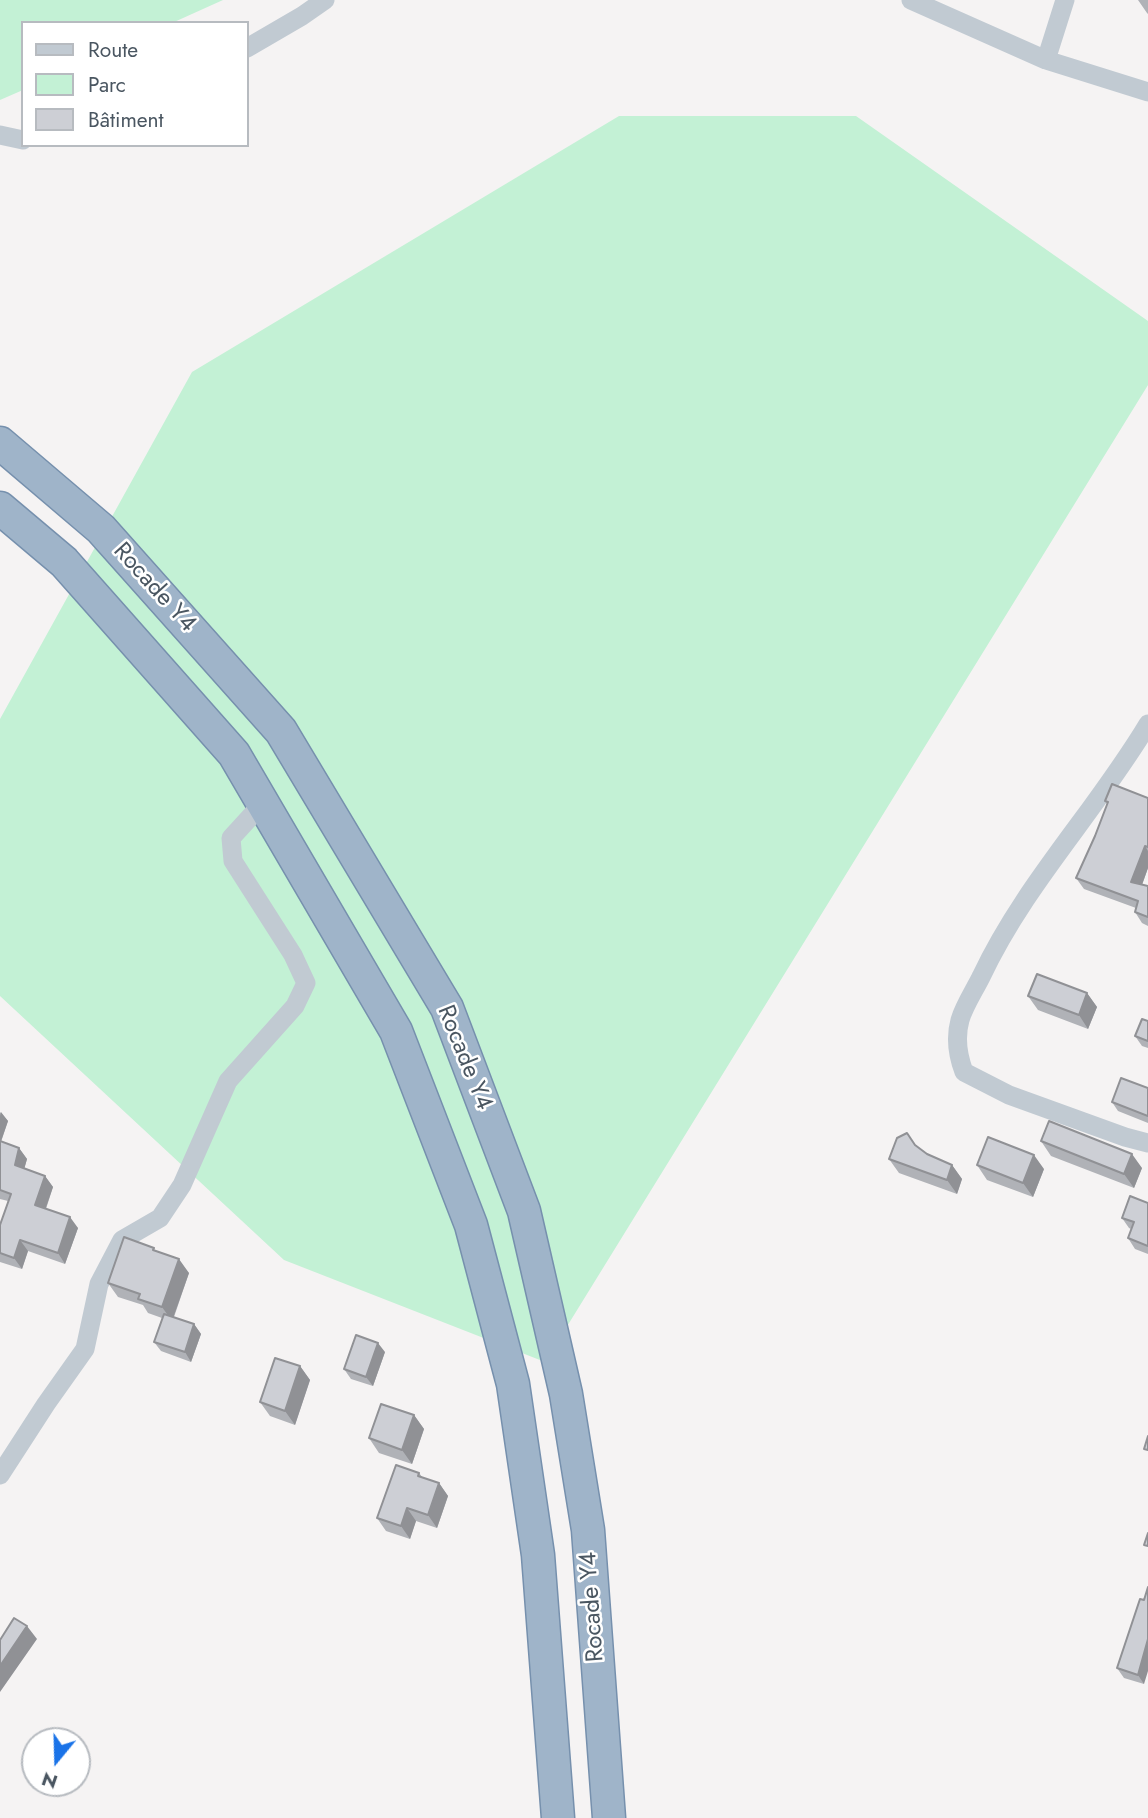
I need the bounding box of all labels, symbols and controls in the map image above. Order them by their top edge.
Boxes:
legend [21,21,248,147]
text: Route [88,35,138,65]
text: Parc [88,70,126,100]
text: Bâtiment [88,105,164,135]
street label: Rocade Y4 [106,537,202,639]
street label: Rocade Y4 [430,1001,498,1115]
street label: Rocade Y4 [575,1551,611,1663]
north arrow [21,1727,91,1797]
text: N [38,1765,61,1796]

